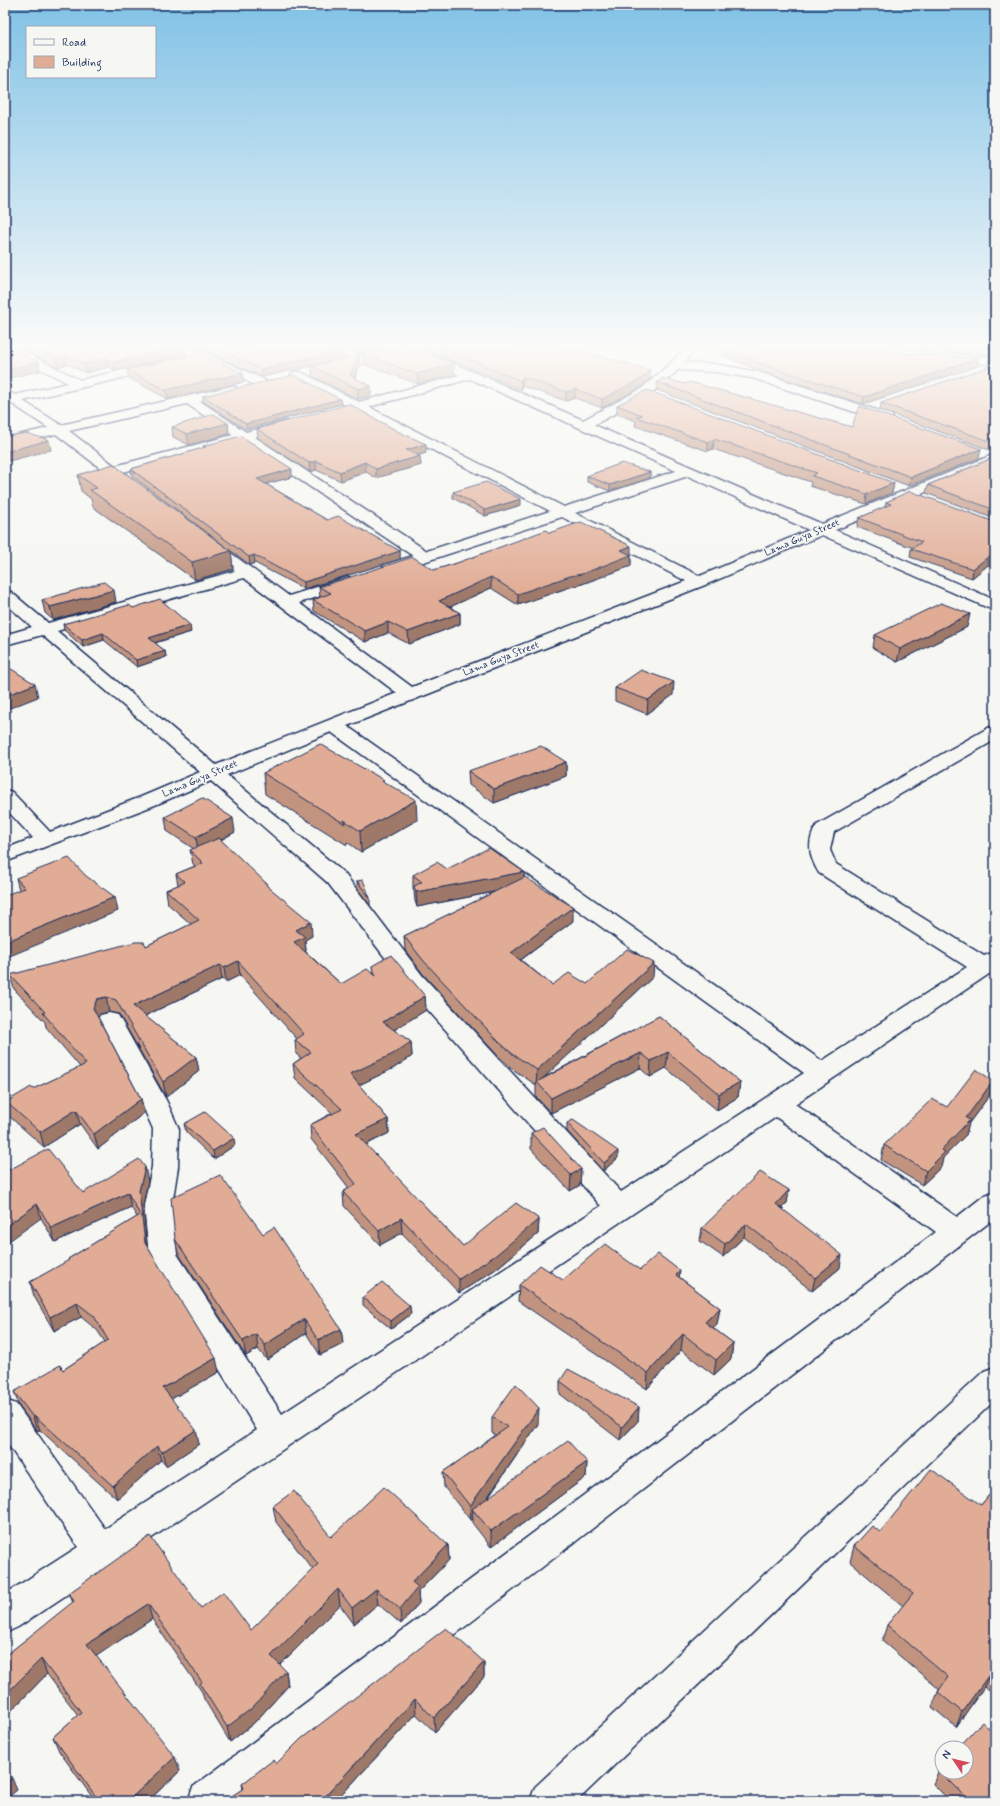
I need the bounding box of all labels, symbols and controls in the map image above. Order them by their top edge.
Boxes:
legend [26,26,156,78]
text: Road [62,35,86,51]
text: Building [62,55,102,72]
street label: Lama Guya Street [762,516,842,560]
street label: Lama Guya Street [461,638,541,679]
street label: Lama Guya Street [160,757,240,801]
north arrow [934,1740,974,1780]
text: N [939,1748,954,1762]

